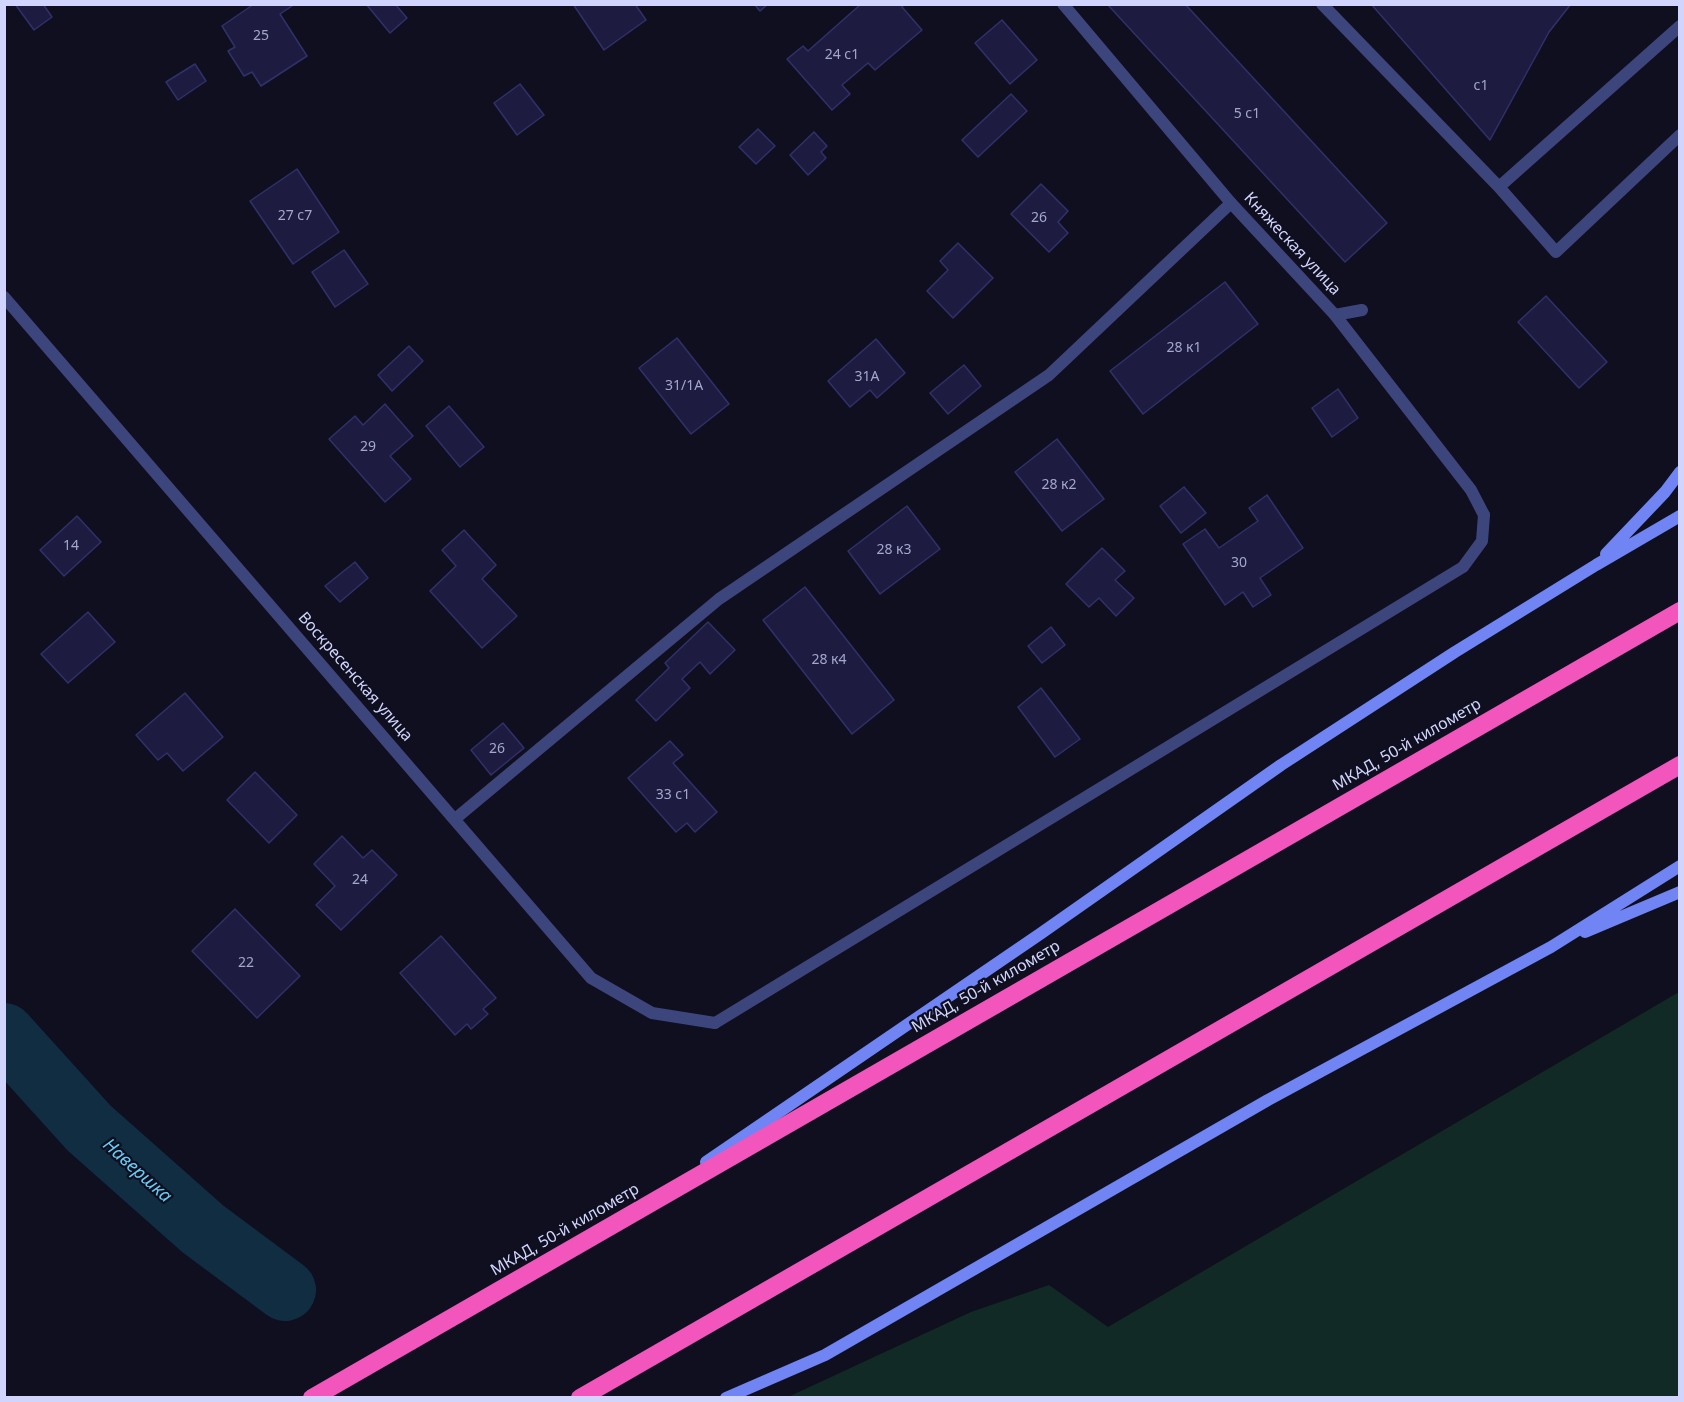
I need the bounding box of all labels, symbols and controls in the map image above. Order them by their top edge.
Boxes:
house number: 25 [253,28,269,44]
house number: 24 с1 [825,47,859,63]
house number: с1 [1474,78,1488,94]
house number: 5 с1 [1234,106,1260,122]
street label: Княжеская улица [1239,189,1345,299]
house number: 27 с7 [278,208,312,224]
house number: 26 [1031,210,1047,226]
house number: 28 к1 [1166,340,1202,356]
house number: 31А [855,369,879,385]
house number: 31/1А [665,378,703,394]
house number: 29 [360,439,376,455]
house number: 28 к2 [1041,477,1077,493]
house number: 14 [63,538,79,554]
house number: 28 к3 [876,542,912,558]
house number: 30 [1231,555,1247,571]
street label: Воскресенская улица [294,608,416,746]
house number: 28 к4 [811,652,847,668]
street label: МКАД, 50-й километр [1329,695,1485,795]
house number: 26 [489,741,505,757]
house number: 33 с1 [656,787,690,803]
house number: 24 [352,872,368,888]
street label: МКАД, 50-й километр [908,937,1064,1037]
house number: 22 [238,955,254,971]
water label: Навершка [98,1134,176,1208]
street label: МКАД, 50-й километр [487,1180,643,1280]

